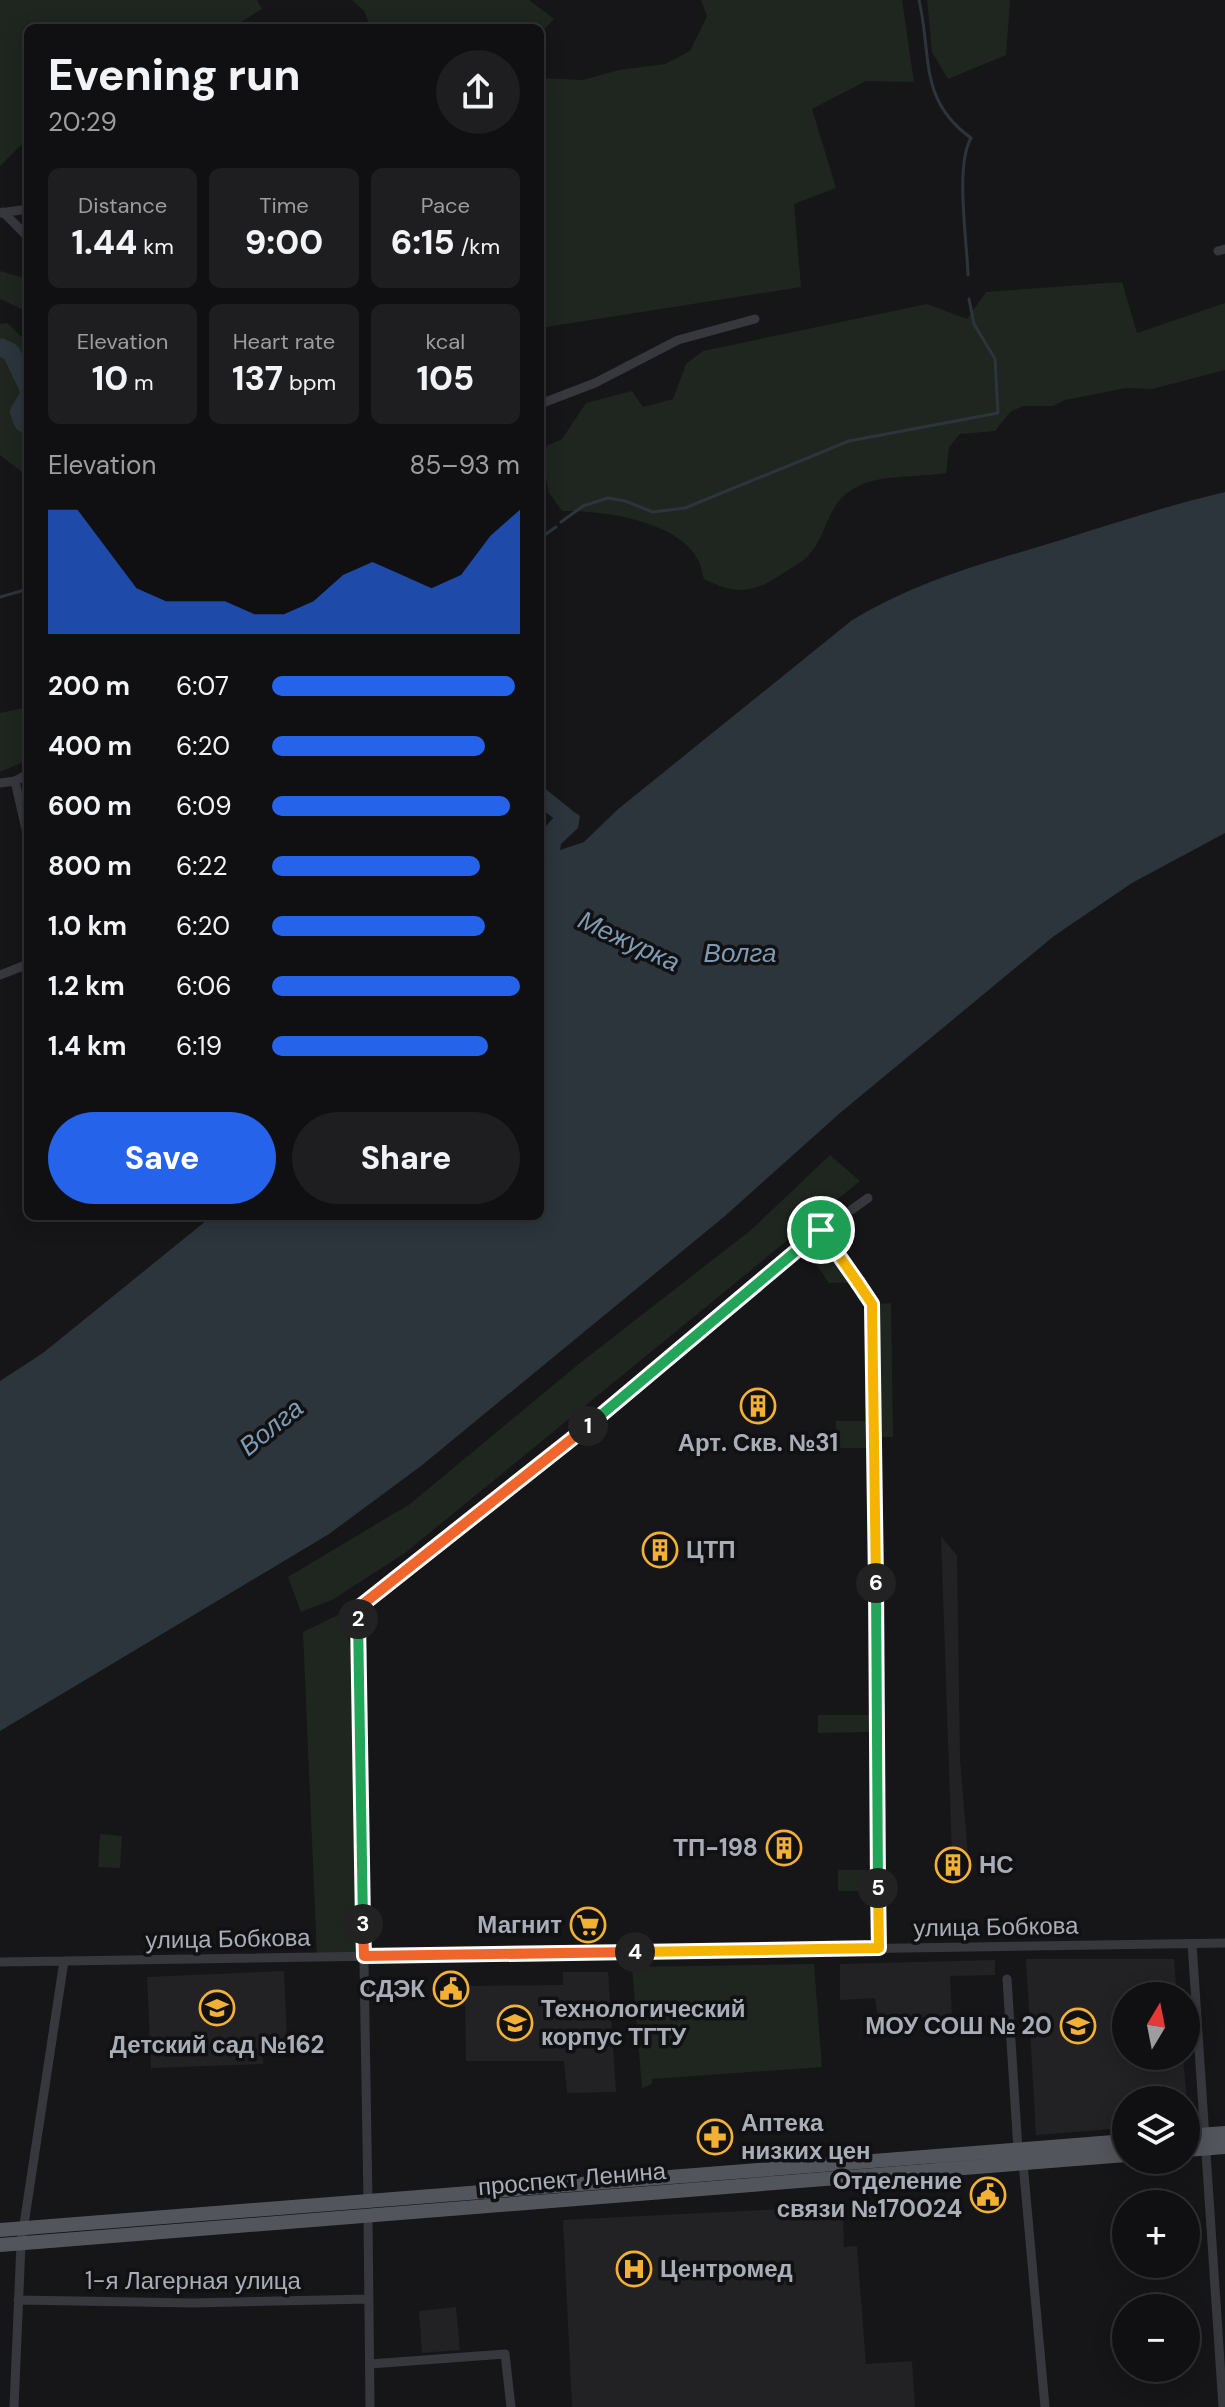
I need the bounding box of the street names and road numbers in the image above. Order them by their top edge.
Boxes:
street label: улица Бобкова [913,1910,1079,1943]
street label: улица Бобкова [145,1922,311,1955]
street label: проспект Ленина [477,2155,668,2202]
street label: 1-я Лагерная улица [85,2265,302,2296]

